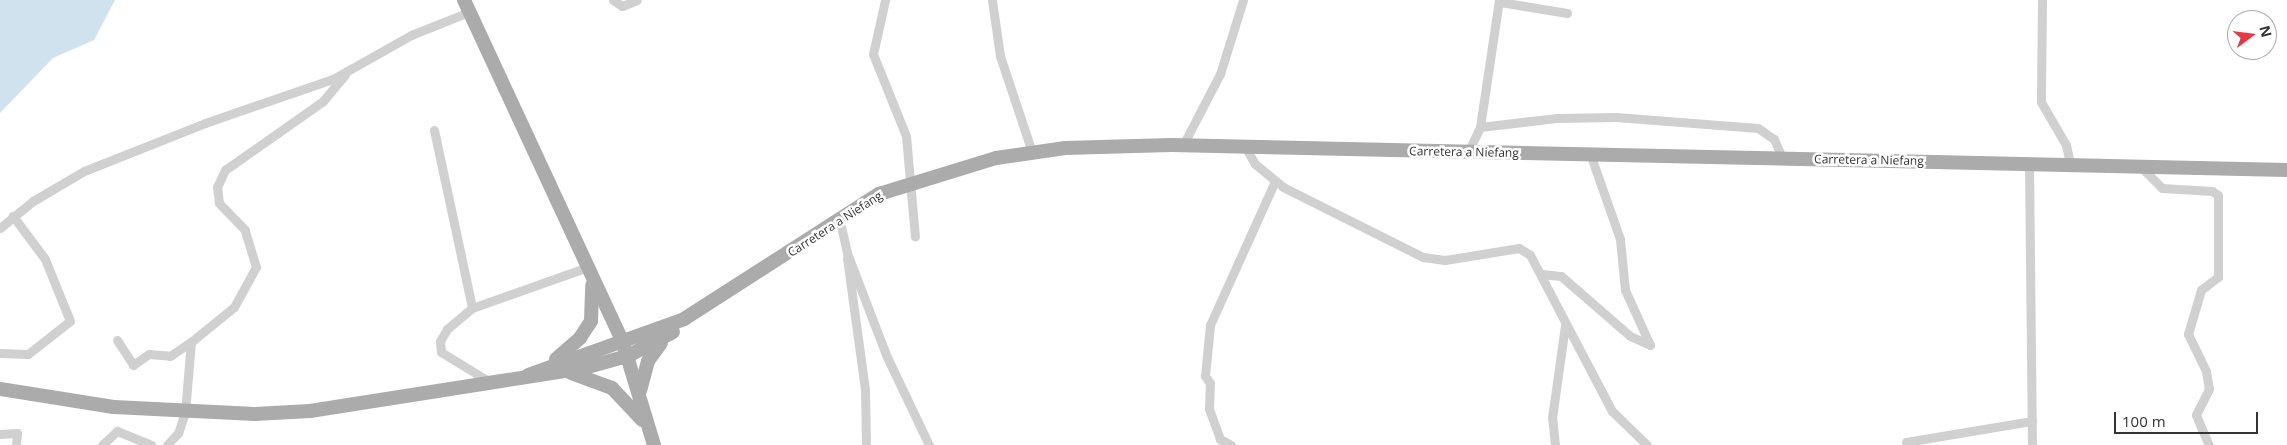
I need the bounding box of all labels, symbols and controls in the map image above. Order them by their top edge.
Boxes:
north arrow [2227,10,2277,60]
text: N [2255,23,2277,39]
street label: Carretera a Niefang [1409,144,1519,160]
street label: Carretera a Niefang [1814,152,1924,168]
street label: Carretera a Niefang [785,188,885,260]
scale bar [2117,402,2261,434]
text: 100 m [2122,411,2166,431]

